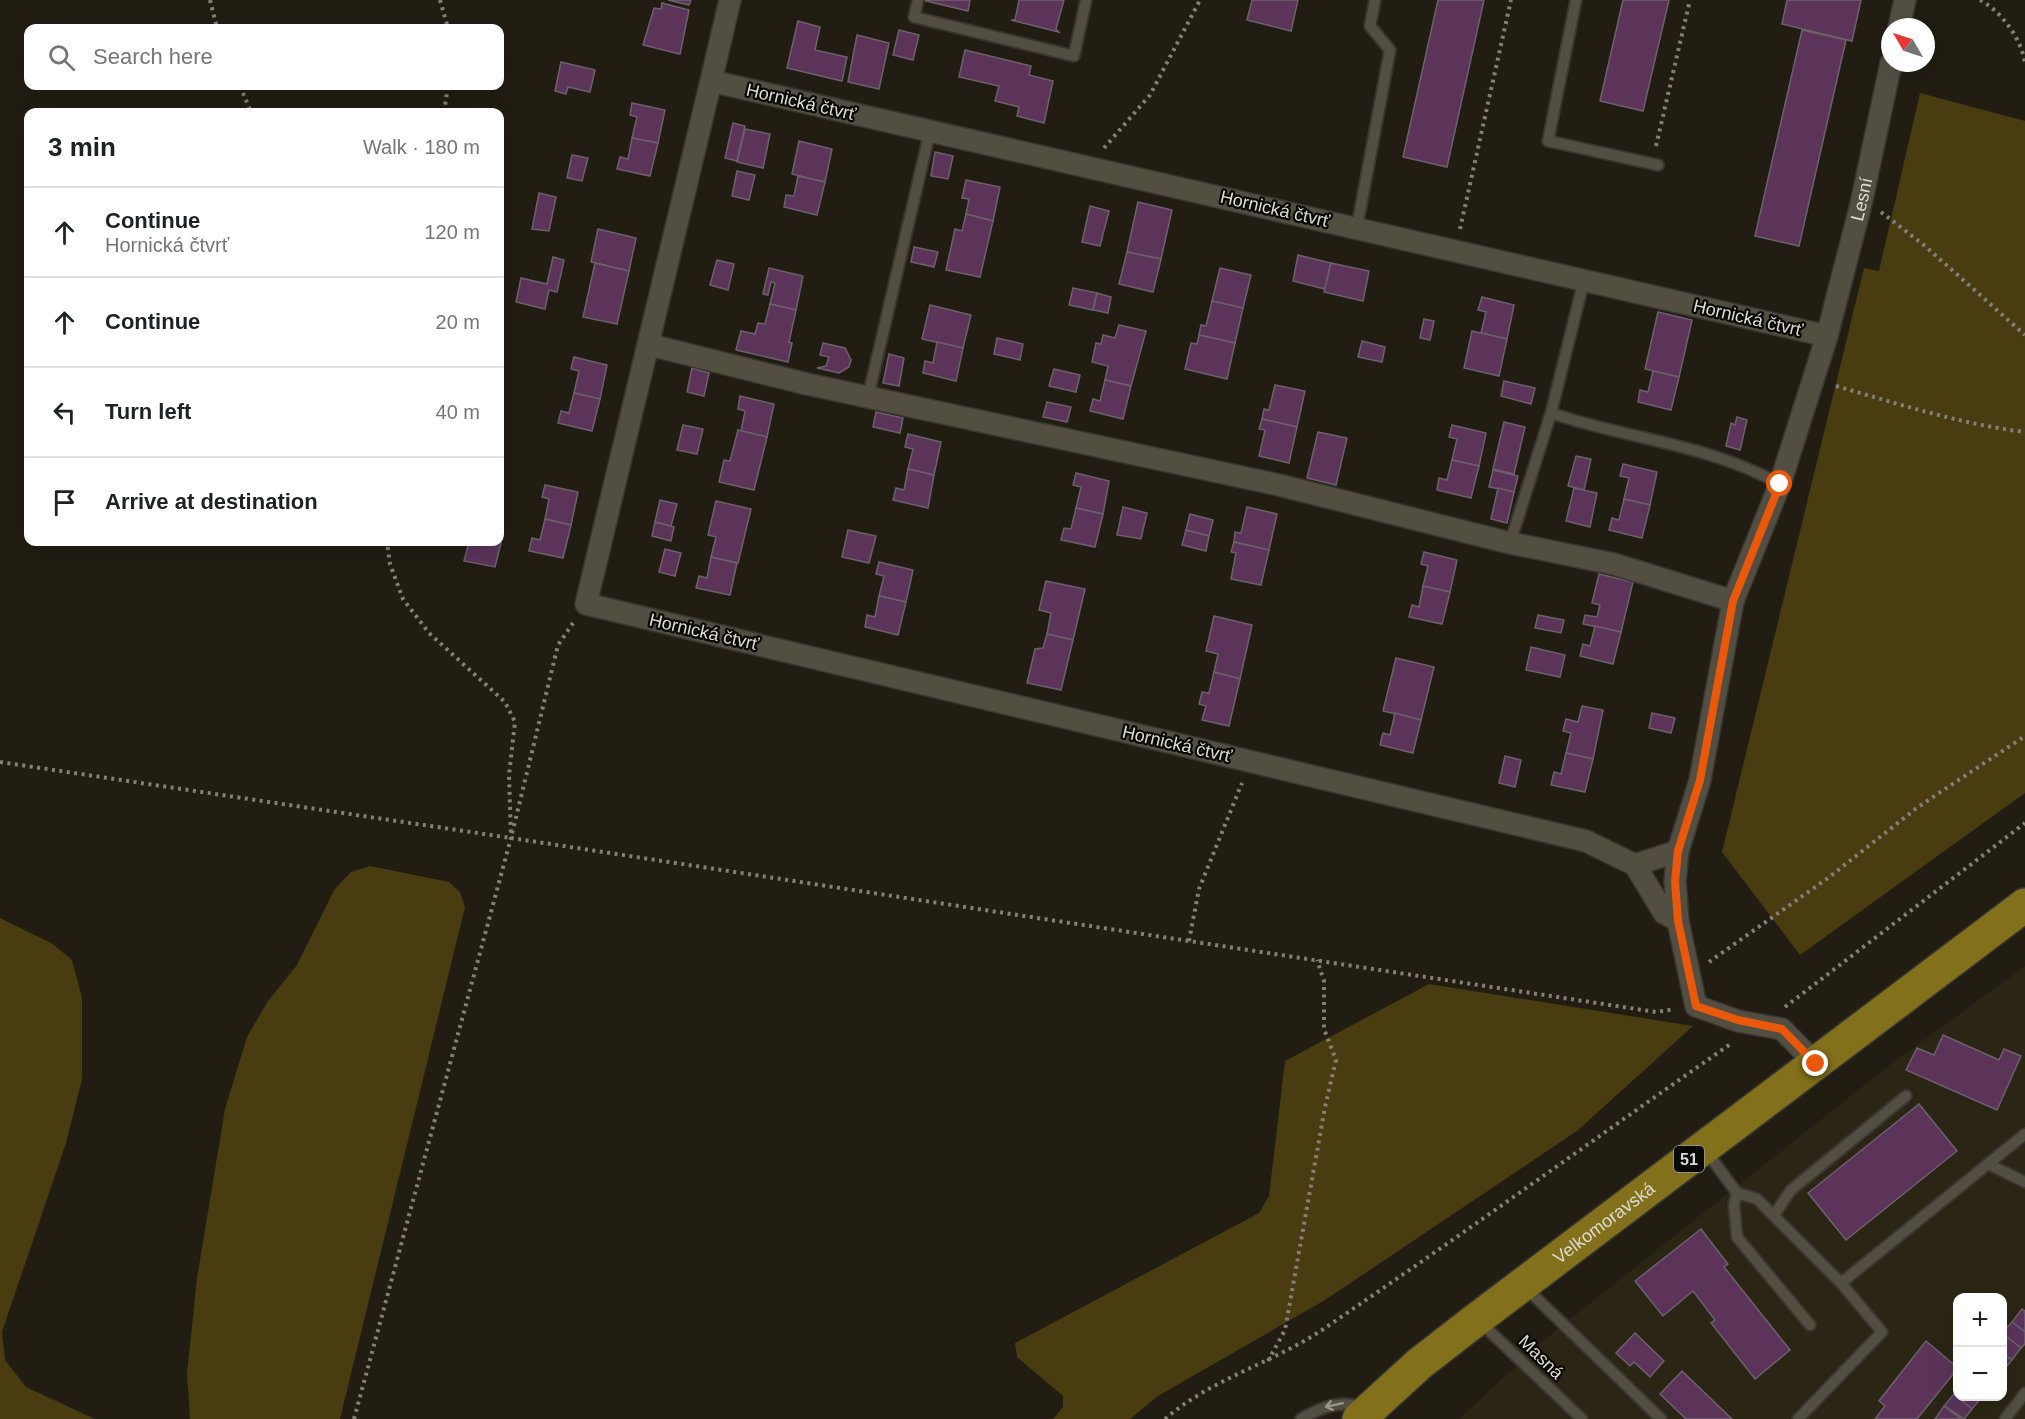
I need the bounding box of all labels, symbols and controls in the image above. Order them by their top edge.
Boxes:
north arrow [1881,18,1935,72]
search box [24,24,504,90]
icon: search [45,41,78,74]
text: Search here [93,44,213,69]
street label: Hornická čtvrť [744,80,858,124]
text: 3 min [48,132,116,162]
text: Walk · 180 m [363,136,480,158]
street label: Lesní [1847,176,1876,223]
street label: Hornická čtvrť [1218,187,1332,231]
text: Continue [105,208,200,233]
icon: ahead [48,216,81,249]
text: 120 m [424,221,480,243]
text: Hornická čtvrť [105,234,229,256]
street label: Hornická čtvrť [1691,296,1805,340]
icon: ahead [48,306,81,339]
text: Continue [105,309,200,334]
text: 20 m [436,311,480,333]
icon: left [48,396,81,429]
text: Turn left [105,399,191,424]
text: 40 m [436,401,480,423]
route start [1766,470,1792,496]
icon: arrive [48,486,81,519]
text: Arrive at destination [105,489,318,514]
street label: Hornická čtvrť [647,610,761,654]
street label: Hornická čtvrť [1120,722,1234,766]
route end [1802,1050,1828,1076]
road number: 51 [1674,1146,1704,1172]
street label: Velkomoravská [1549,1178,1660,1268]
map controls [1953,1293,2007,1401]
button: + [1953,1293,2007,1347]
street label: Masná [1515,1331,1568,1384]
button: − [1953,1347,2007,1401]
one-way arrow [1325,1400,1344,1411]

